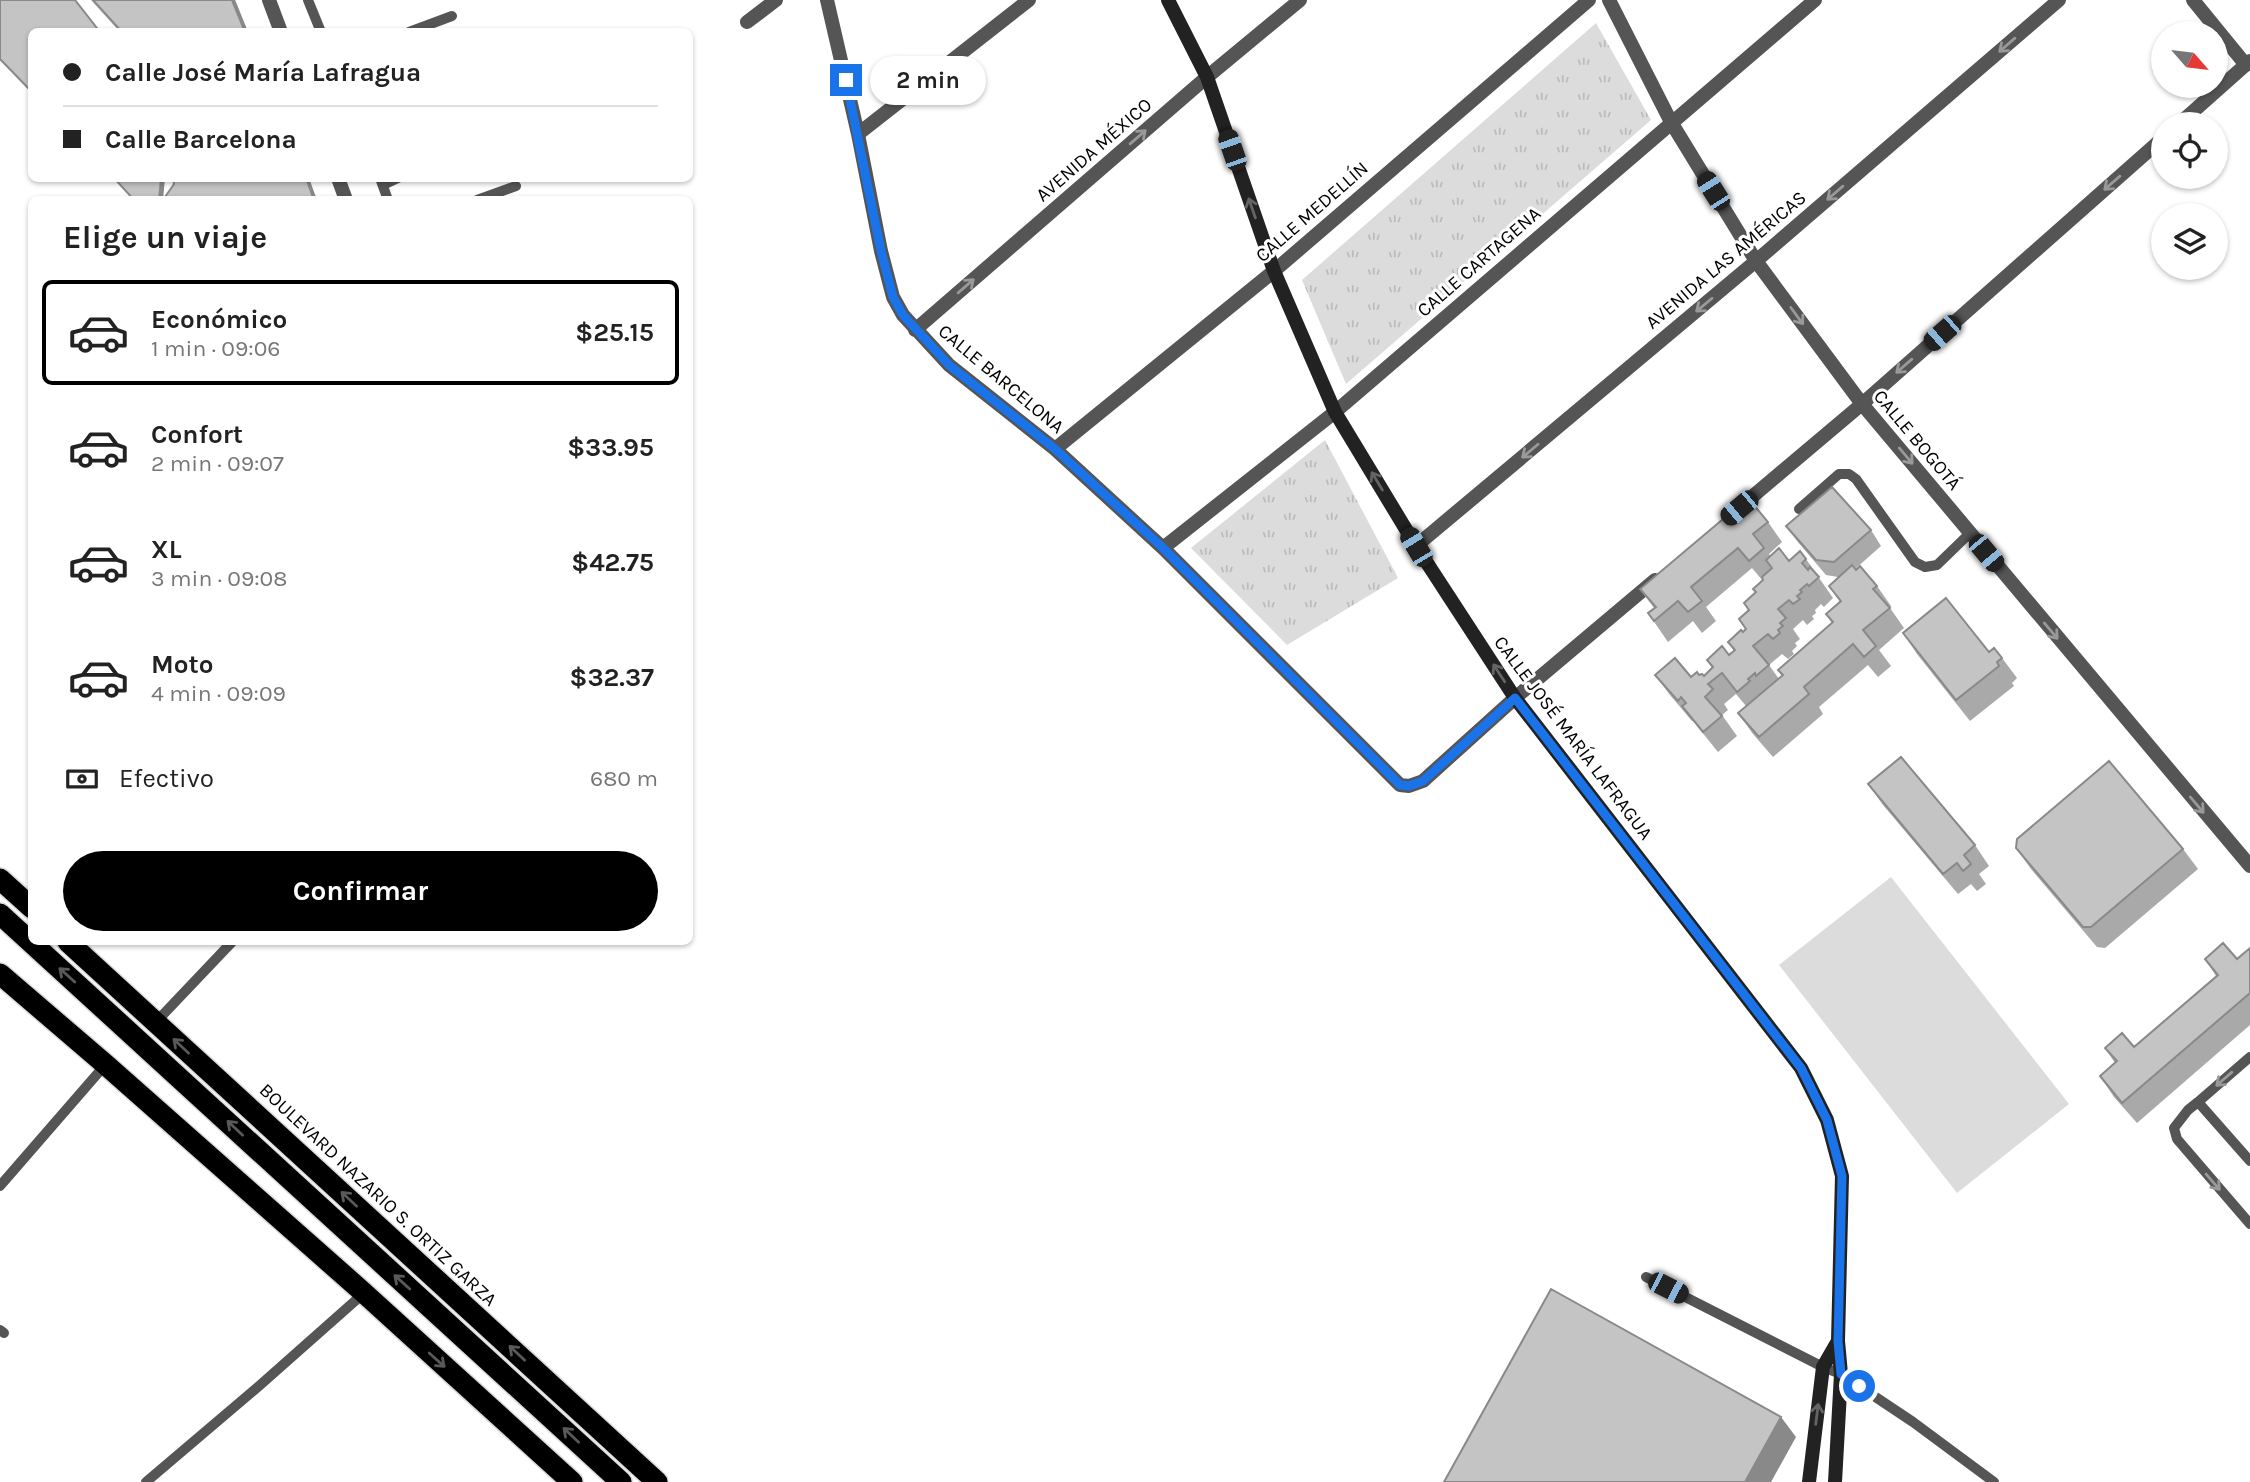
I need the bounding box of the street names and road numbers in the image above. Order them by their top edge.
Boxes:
street label: AVENIDA MÉXICO [1031,93,1156,206]
street label: CALLE MEDELLÍN [1251,156,1373,267]
street label: AVENIDA LAS AMÉRICAS [1641,186,1811,334]
street label: CALLE CARTAGENA [1413,202,1545,322]
street label: CALLE BARCELONA [934,320,1068,438]
street label: CALLE BOGOTÁ [1869,385,1966,495]
street label: CALLE JOSÉ MARÍA LAFRAGUA [1489,631,1658,844]
street label: BOULEVARD NAZARIO S. ORTIZ GARZA [255,1079,501,1311]

